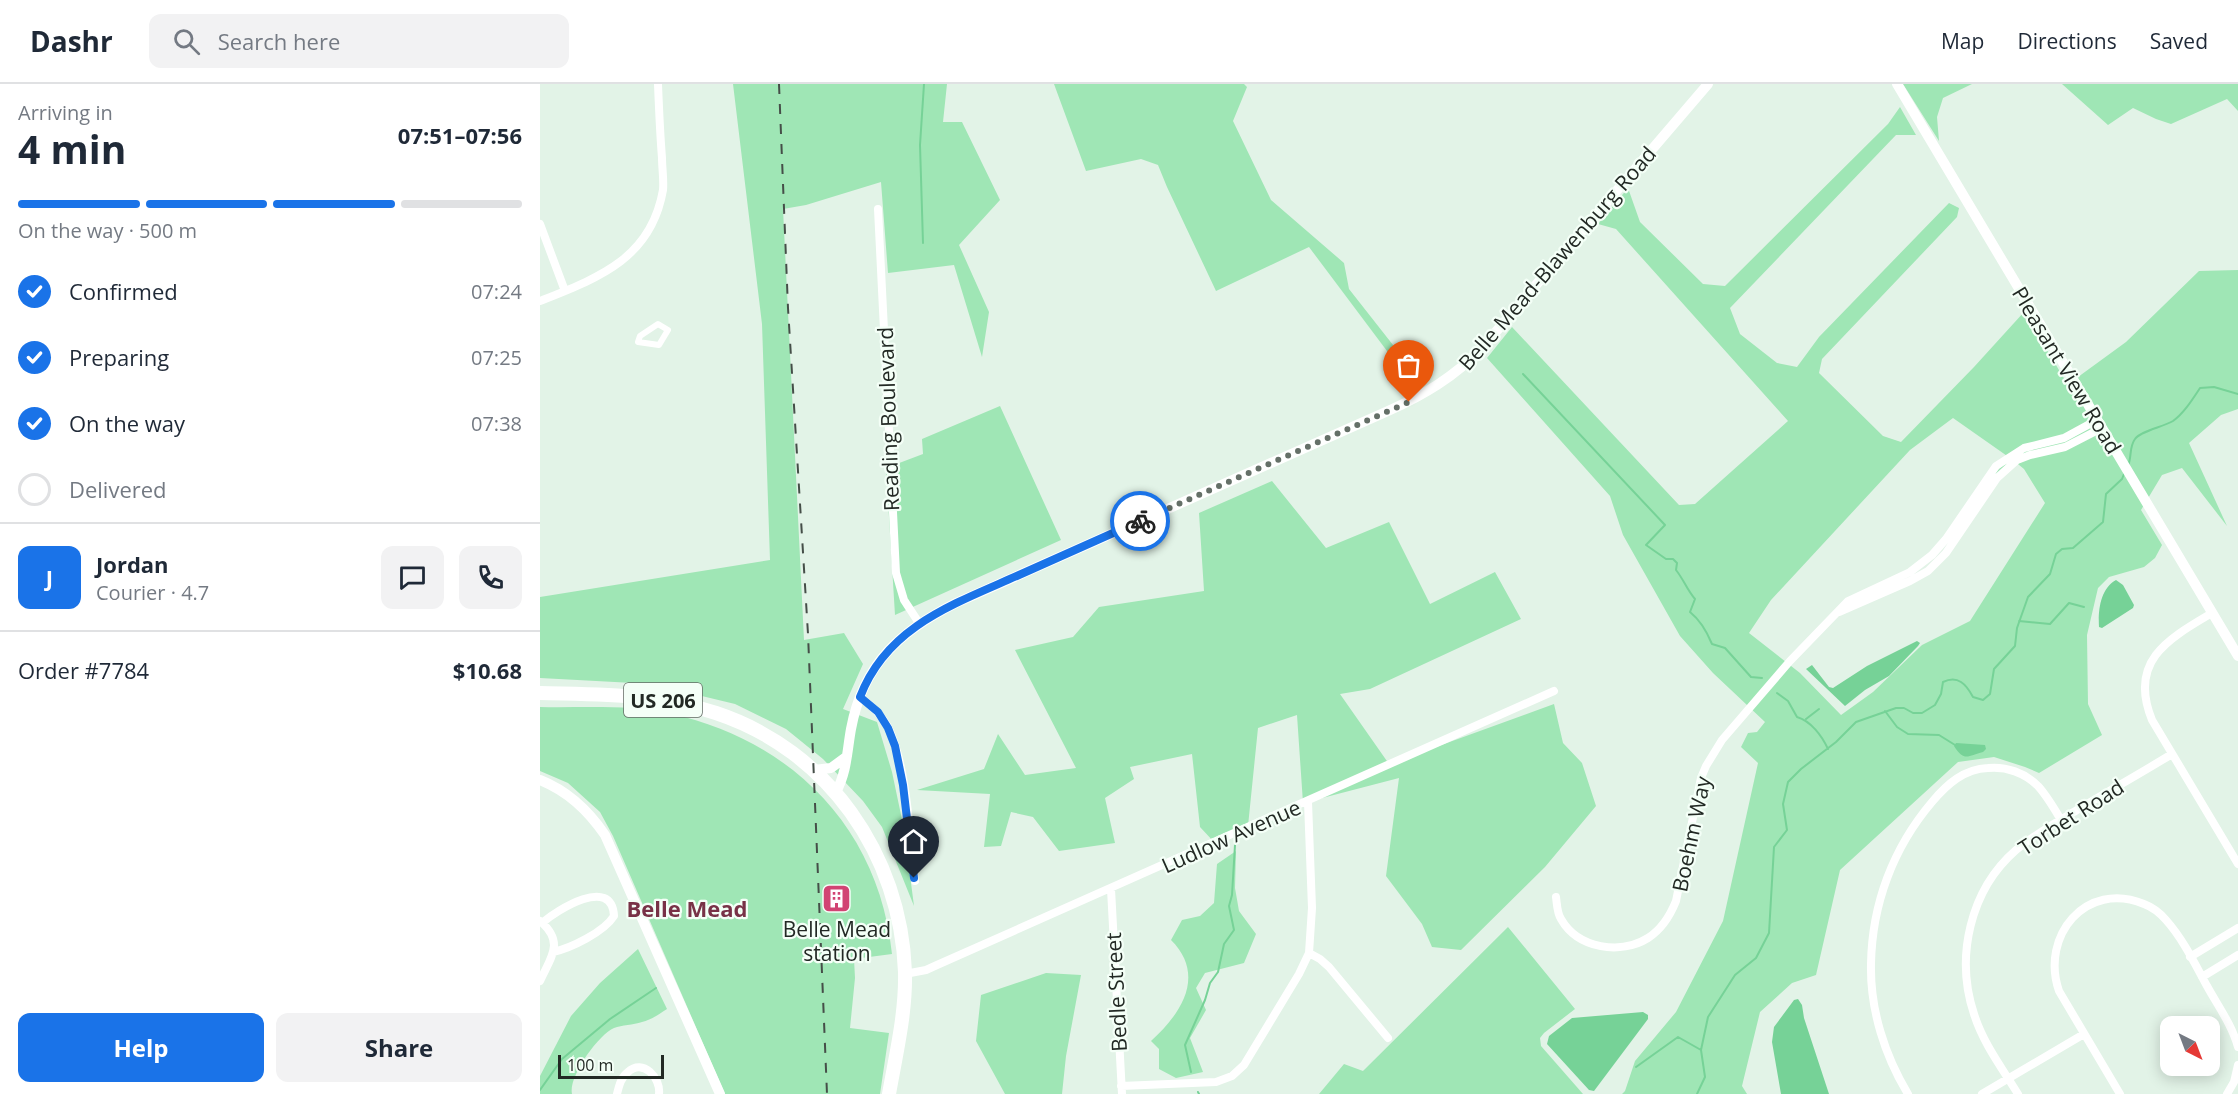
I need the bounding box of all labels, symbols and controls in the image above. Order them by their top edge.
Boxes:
search box [149,14,569,68]
text: Dashr [30,22,113,60]
icon: search [170,25,203,58]
text: Search here [218,26,340,56]
text: Map [1941,27,1984,55]
text: Directions [2017,27,2117,55]
text: Saved [2150,27,2208,55]
text: Arriving in [18,99,113,126]
text: 07:51–07:56 [398,120,522,150]
text: 4 min [18,122,126,175]
street label: Belle Mead-Blawenburg Road [1452,140,1662,376]
text: On the way · 500 m [18,217,197,244]
icon: check [18,275,51,308]
text: Confirmed [69,276,178,306]
text: 07:24 [471,278,522,305]
street label: Pleasant View Road [2006,281,2128,459]
street label: Reading Boulevard [871,327,905,511]
pin [1383,340,1434,402]
icon: check [18,341,51,374]
text: Preparing [69,342,169,372]
text: 07:25 [471,344,522,371]
icon: bag [1392,349,1425,382]
icon: check [18,407,51,440]
text: On the way [69,408,185,438]
text: 07:38 [471,410,522,437]
text: Delivered [69,474,167,504]
courier [1110,491,1170,551]
icon: bike [1124,505,1157,538]
button: chat [381,546,444,609]
button: phone [459,546,522,609]
text: Jordan [96,549,169,579]
text: J [46,562,53,592]
text: Courier · 4.7 [96,579,209,606]
text: Order #7784 [18,655,149,685]
text: $10.68 [453,655,522,685]
road number: US 206 [624,683,702,717]
street label: Torbet Road [2013,772,2129,862]
street label: Boehm Way [1665,773,1717,894]
street label: Ludlow Avenue [1157,793,1305,879]
pin [888,816,939,878]
icon: home [897,825,930,858]
building icon: Belle Mead station [821,882,853,914]
district label: Belle Mead [627,893,747,923]
place label: Belle Mead station [783,915,891,967]
street label: Bedle Street [1099,932,1133,1052]
button: Help [18,1013,264,1082]
button: Share [276,1013,522,1082]
north arrow [2160,1016,2220,1076]
map controls [2160,1016,2220,1076]
scale bar [558,1052,664,1080]
text: 100 m [567,1054,613,1076]

